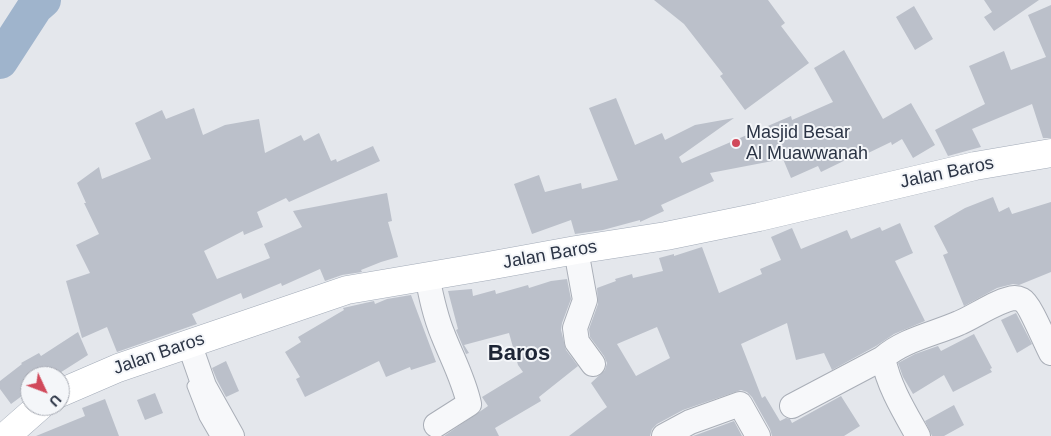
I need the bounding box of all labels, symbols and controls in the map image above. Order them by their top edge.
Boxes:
place label: Masjid Besar Al Muawwanah [746,122,868,164]
marker: Masjid Besar Al Muawwanah [730,137,742,149]
street label: Jalan Baros [898,153,996,193]
street label: Jalan Baros [501,236,599,274]
street label: Jalan Baros [111,328,207,380]
district label: Baros [488,341,550,367]
north arrow [20,366,70,416]
text: U [46,391,65,410]

